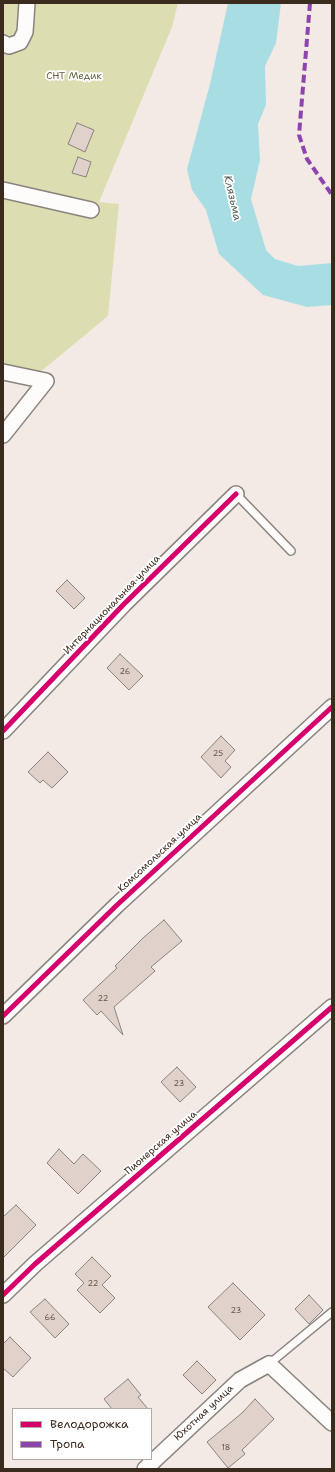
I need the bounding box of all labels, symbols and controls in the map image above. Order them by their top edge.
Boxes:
park label: СНТ Медик [46,70,102,82]
water label: Клязьма [220,174,244,222]
street label: Интернациональная улица [61,553,163,657]
house number: 26 [120,667,130,677]
house number: 25 [213,749,223,759]
street label: Комсомольская улица [116,811,204,895]
house number: 22 [98,994,108,1004]
house number: 23 [174,1079,184,1089]
street label: Пионерская улица [123,1108,199,1178]
house number: 22 [88,1279,98,1289]
house number: 23 [231,1306,241,1316]
house number: 66 [45,1313,55,1323]
street label: Юхотная улица [172,1382,236,1444]
legend [12,1408,152,1460]
text: Велодорожка [50,1416,128,1432]
text: Тропа [50,1436,84,1452]
house number: 18 [222,1443,230,1453]

